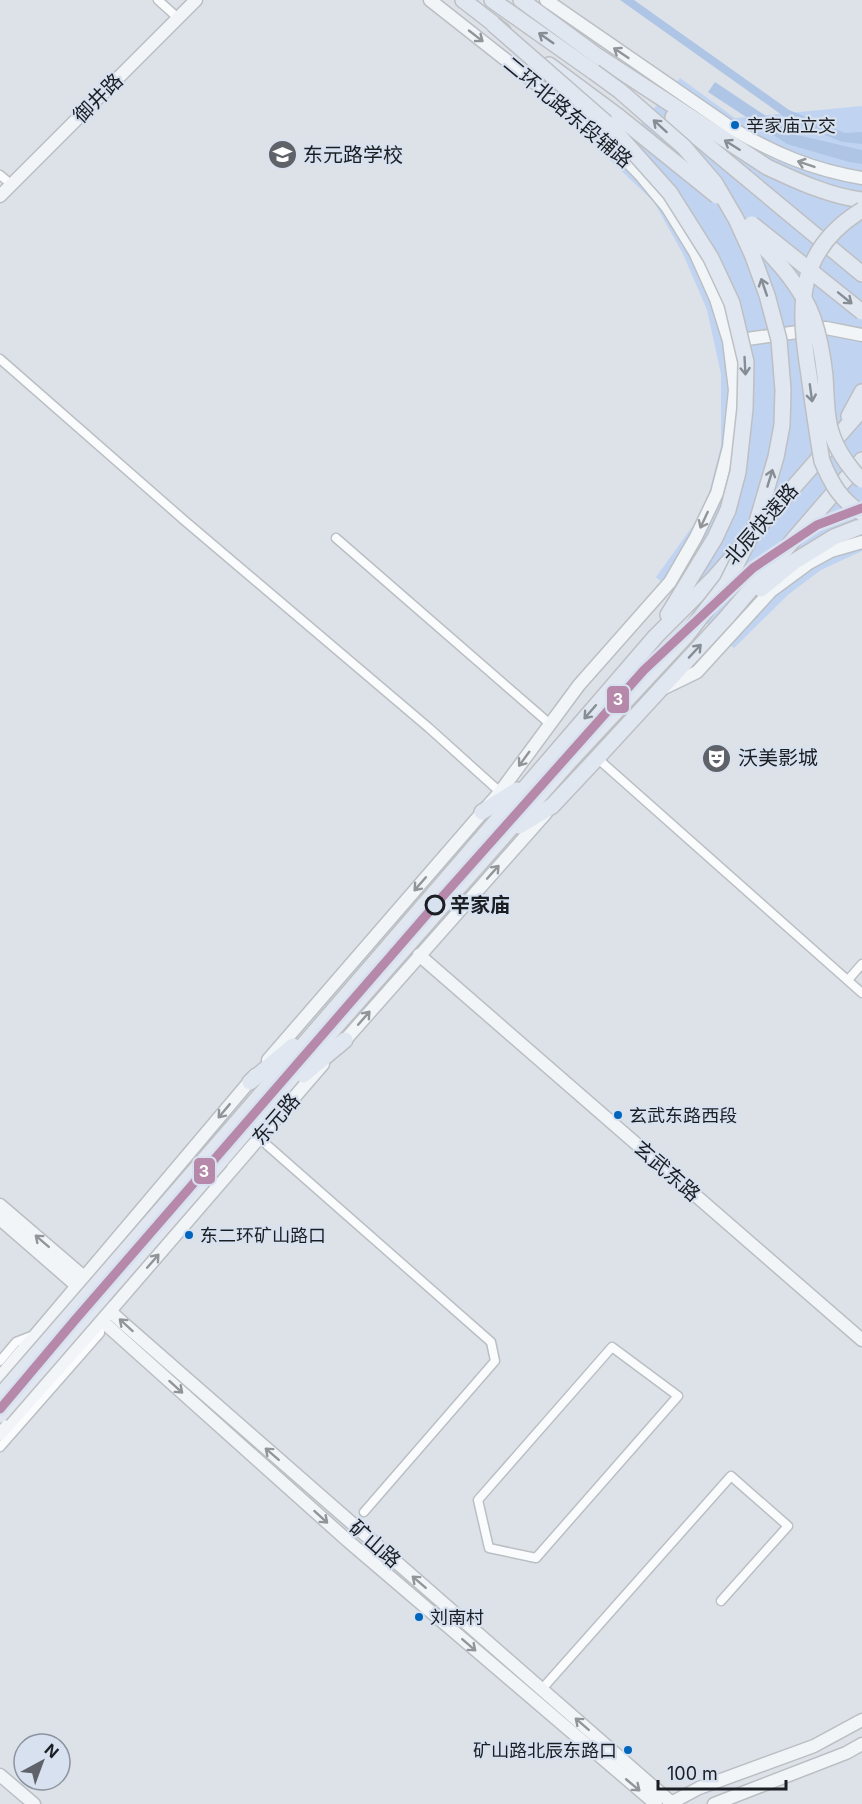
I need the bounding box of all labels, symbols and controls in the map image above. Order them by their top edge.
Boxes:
one-way arrow [468,29,484,42]
one-way arrow [538,32,555,44]
one-way arrow [613,47,630,59]
street label: 二环北路东段辅路 [499,51,637,173]
street label: 御井路 [68,68,128,128]
place label: 辛家庙立交 [746,115,836,136]
one-way arrow [652,119,667,133]
marker: 辛家庙立交 [729,119,741,131]
one-way arrow [724,138,741,150]
school or university icon: 东元路学校 [266,139,298,171]
place label: 东元路学校 [303,143,403,167]
one-way arrow [797,157,815,168]
one-way arrow [757,278,768,297]
one-way arrow [837,292,853,305]
one-way arrow [740,356,751,375]
one-way arrow [806,383,817,402]
one-way arrow [765,469,776,488]
street label: 北辰快速路 [719,478,803,570]
one-way arrow [698,511,710,529]
one-way arrow [688,644,702,659]
line badge: 3 [606,685,630,714]
text: 3 [613,689,623,709]
one-way arrow [584,704,597,720]
theatre icon: 沃美影城 [701,742,733,774]
place label: 沃美影城 [738,746,818,770]
one-way arrow [518,750,530,766]
one-way arrow [486,865,500,880]
one-way arrow [413,876,427,891]
place label: 辛家庙 [450,893,510,917]
marker: 辛家庙 [425,895,445,915]
one-way arrow [357,1011,371,1026]
street label: 东元路 [247,1088,305,1150]
one-way arrow [218,1103,231,1119]
place label: 玄武东路西段 [629,1105,737,1126]
marker: 玄武东路西段 [612,1109,624,1121]
street label: 玄武东路 [629,1136,705,1206]
line badge: 3 [193,1157,216,1185]
text: 3 [199,1161,209,1181]
place label: 东二环矿山路口 [200,1225,326,1246]
marker: 东二环矿山路口 [183,1229,195,1241]
one-way arrow [34,1234,50,1247]
one-way arrow [146,1254,160,1269]
one-way arrow [119,1318,134,1332]
one-way arrow [168,1380,183,1394]
one-way arrow [265,1447,280,1461]
one-way arrow [314,1510,329,1524]
street label: 矿山路 [344,1515,406,1573]
one-way arrow [412,1575,427,1589]
place label: 刘南村 [430,1607,484,1628]
marker: 刘南村 [413,1611,425,1623]
one-way arrow [461,1638,476,1652]
one-way arrow [575,1717,590,1731]
north arrow [12,1732,72,1792]
text: N [41,1739,63,1762]
place label: 矿山路北辰东路口 [473,1740,617,1761]
marker: 矿山路北辰东路口 [622,1744,634,1756]
scale bar [658,1753,786,1791]
text: 100 m [667,1763,718,1784]
one-way arrow [625,1778,640,1792]

